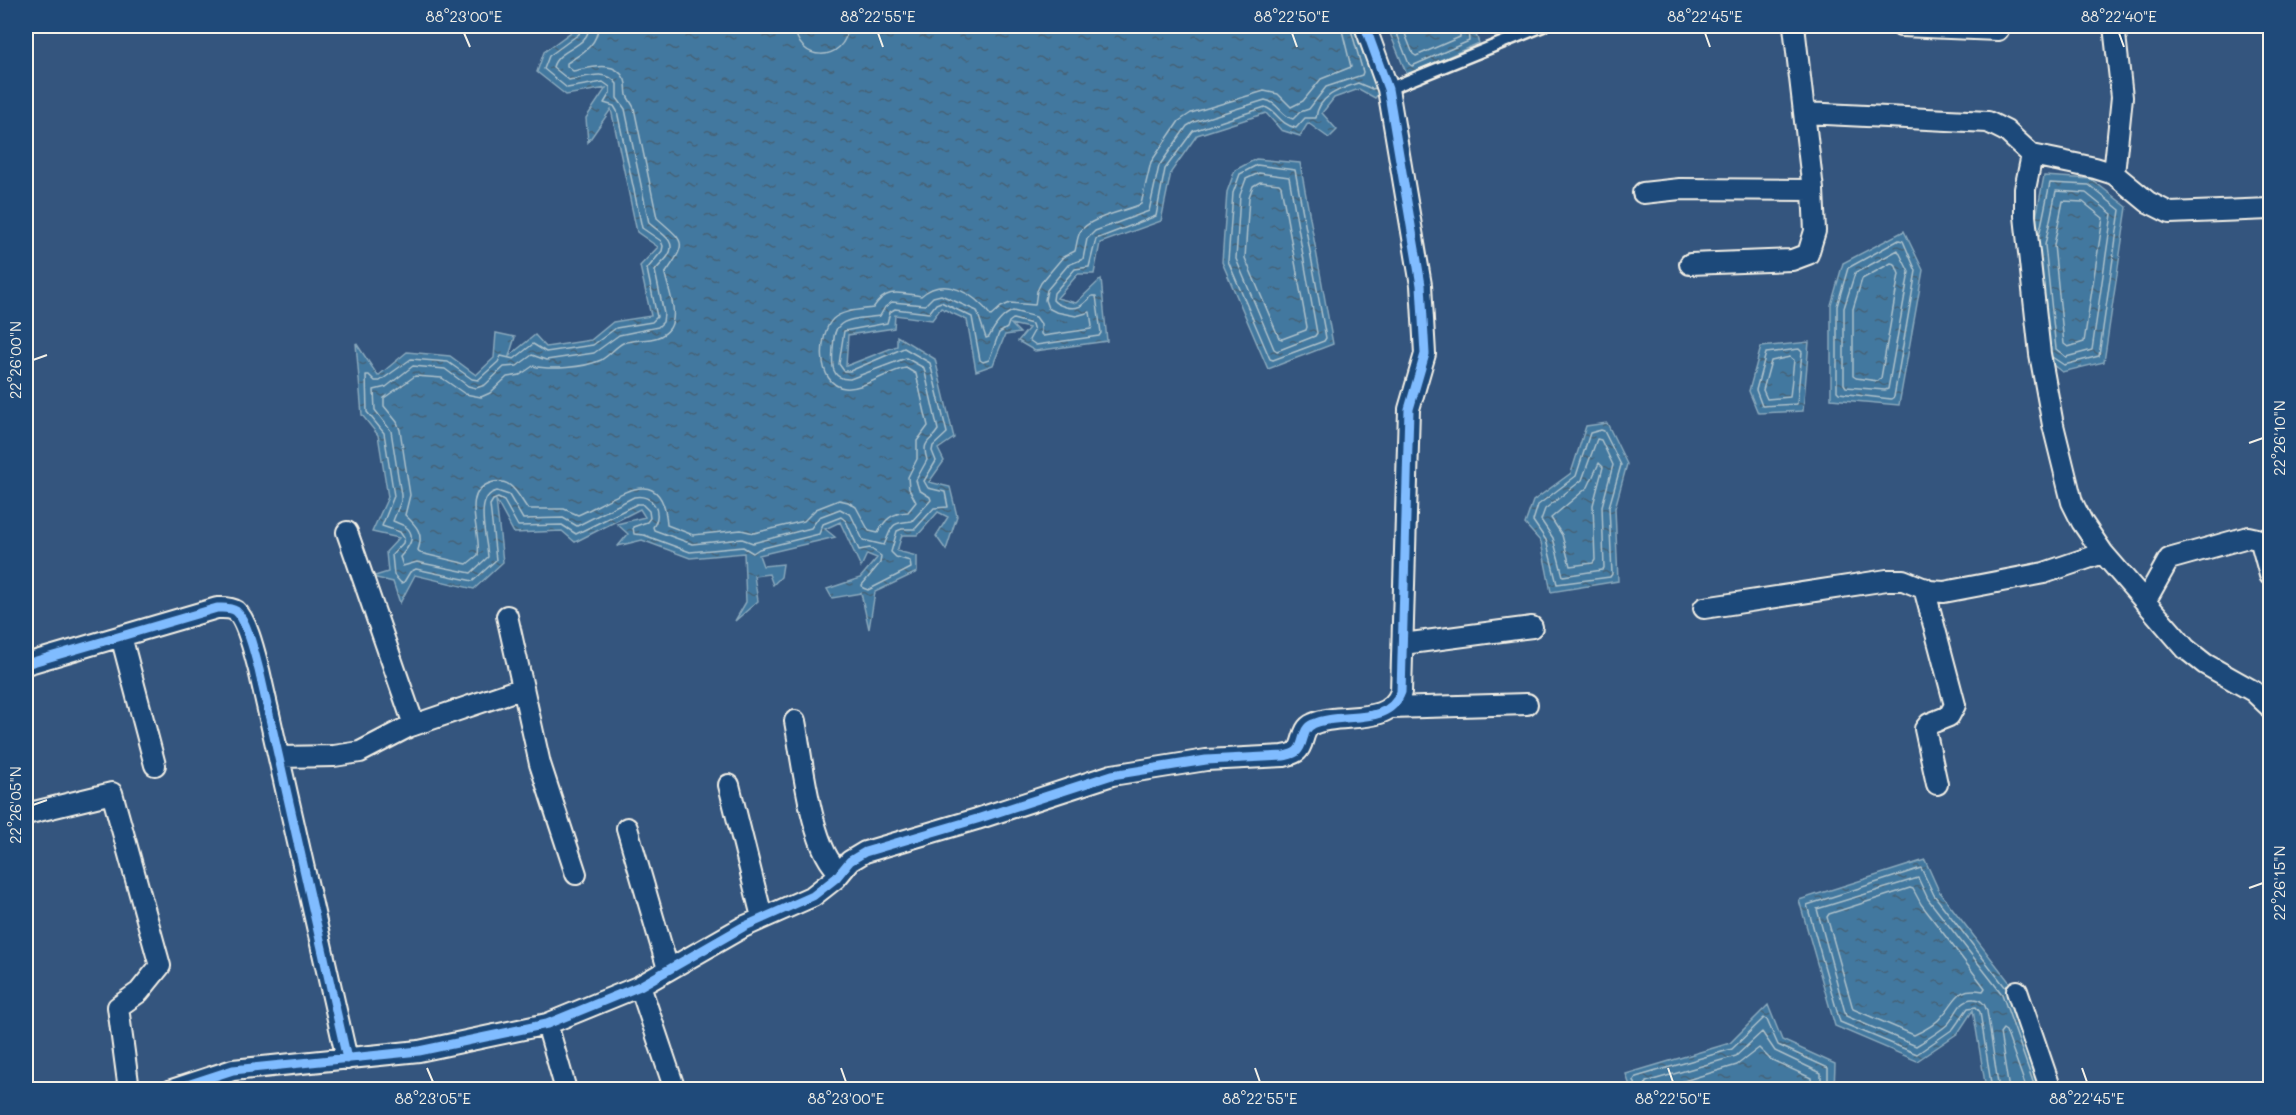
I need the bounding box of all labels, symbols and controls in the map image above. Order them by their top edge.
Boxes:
text: 88°23'00"E [426,6,503,26]
text: 88°22'55"E [840,6,916,26]
text: 88°22'50"E [1254,6,1330,26]
text: 88°22'45"E [1667,6,1743,26]
text: 88°22'40"E [2081,6,2157,26]
text: 22°26'00"N [5,321,25,399]
text: 22°26'10"N [2269,400,2289,476]
text: 22°26'05"N [5,766,25,844]
text: 22°26'15"N [2269,845,2289,921]
text: 88°23'05"E [395,1088,472,1108]
text: 88°23'00"E [808,1088,885,1108]
text: 88°22'55"E [1222,1088,1298,1108]
text: 88°22'50"E [1635,1088,1711,1108]
text: 88°22'45"E [2049,1088,2125,1108]

